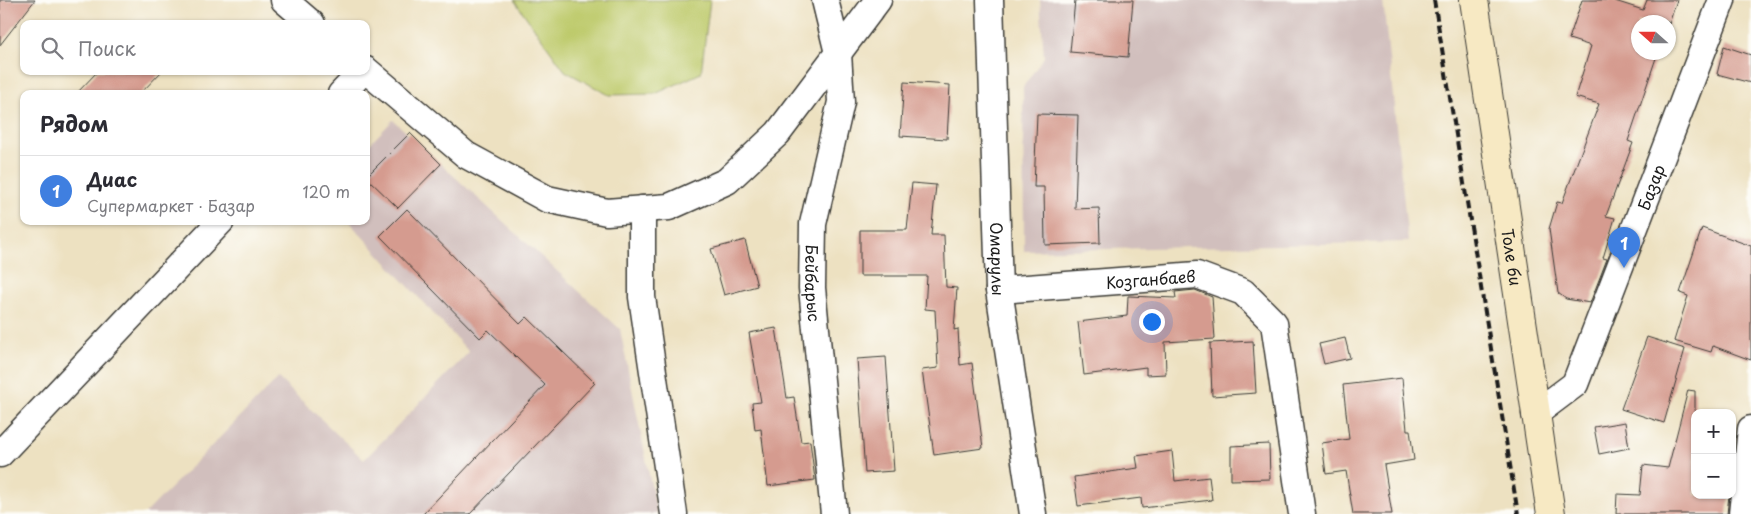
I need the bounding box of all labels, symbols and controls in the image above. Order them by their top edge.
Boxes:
north arrow [1631,15,1676,60]
search box [20,20,370,75]
icon: search [38,34,66,62]
text: Поиск [78,34,136,62]
text: Рядом [40,107,108,139]
street label: Базар [1631,161,1670,213]
text: Диас [87,165,137,193]
text: 1 [52,179,60,203]
text: 120 m [303,179,350,203]
text: Супермаркет · Базар [87,193,255,217]
street label: Омарулы [985,222,1011,296]
street label: Толе би [1496,227,1529,287]
pin: 1 [1608,227,1640,268]
street label: Бейбарыс [800,244,827,323]
street label: Козганбаев [1105,263,1196,294]
your location [1139,309,1165,335]
map controls [1691,409,1736,499]
button: + [1691,409,1736,454]
button: − [1691,454,1736,499]

